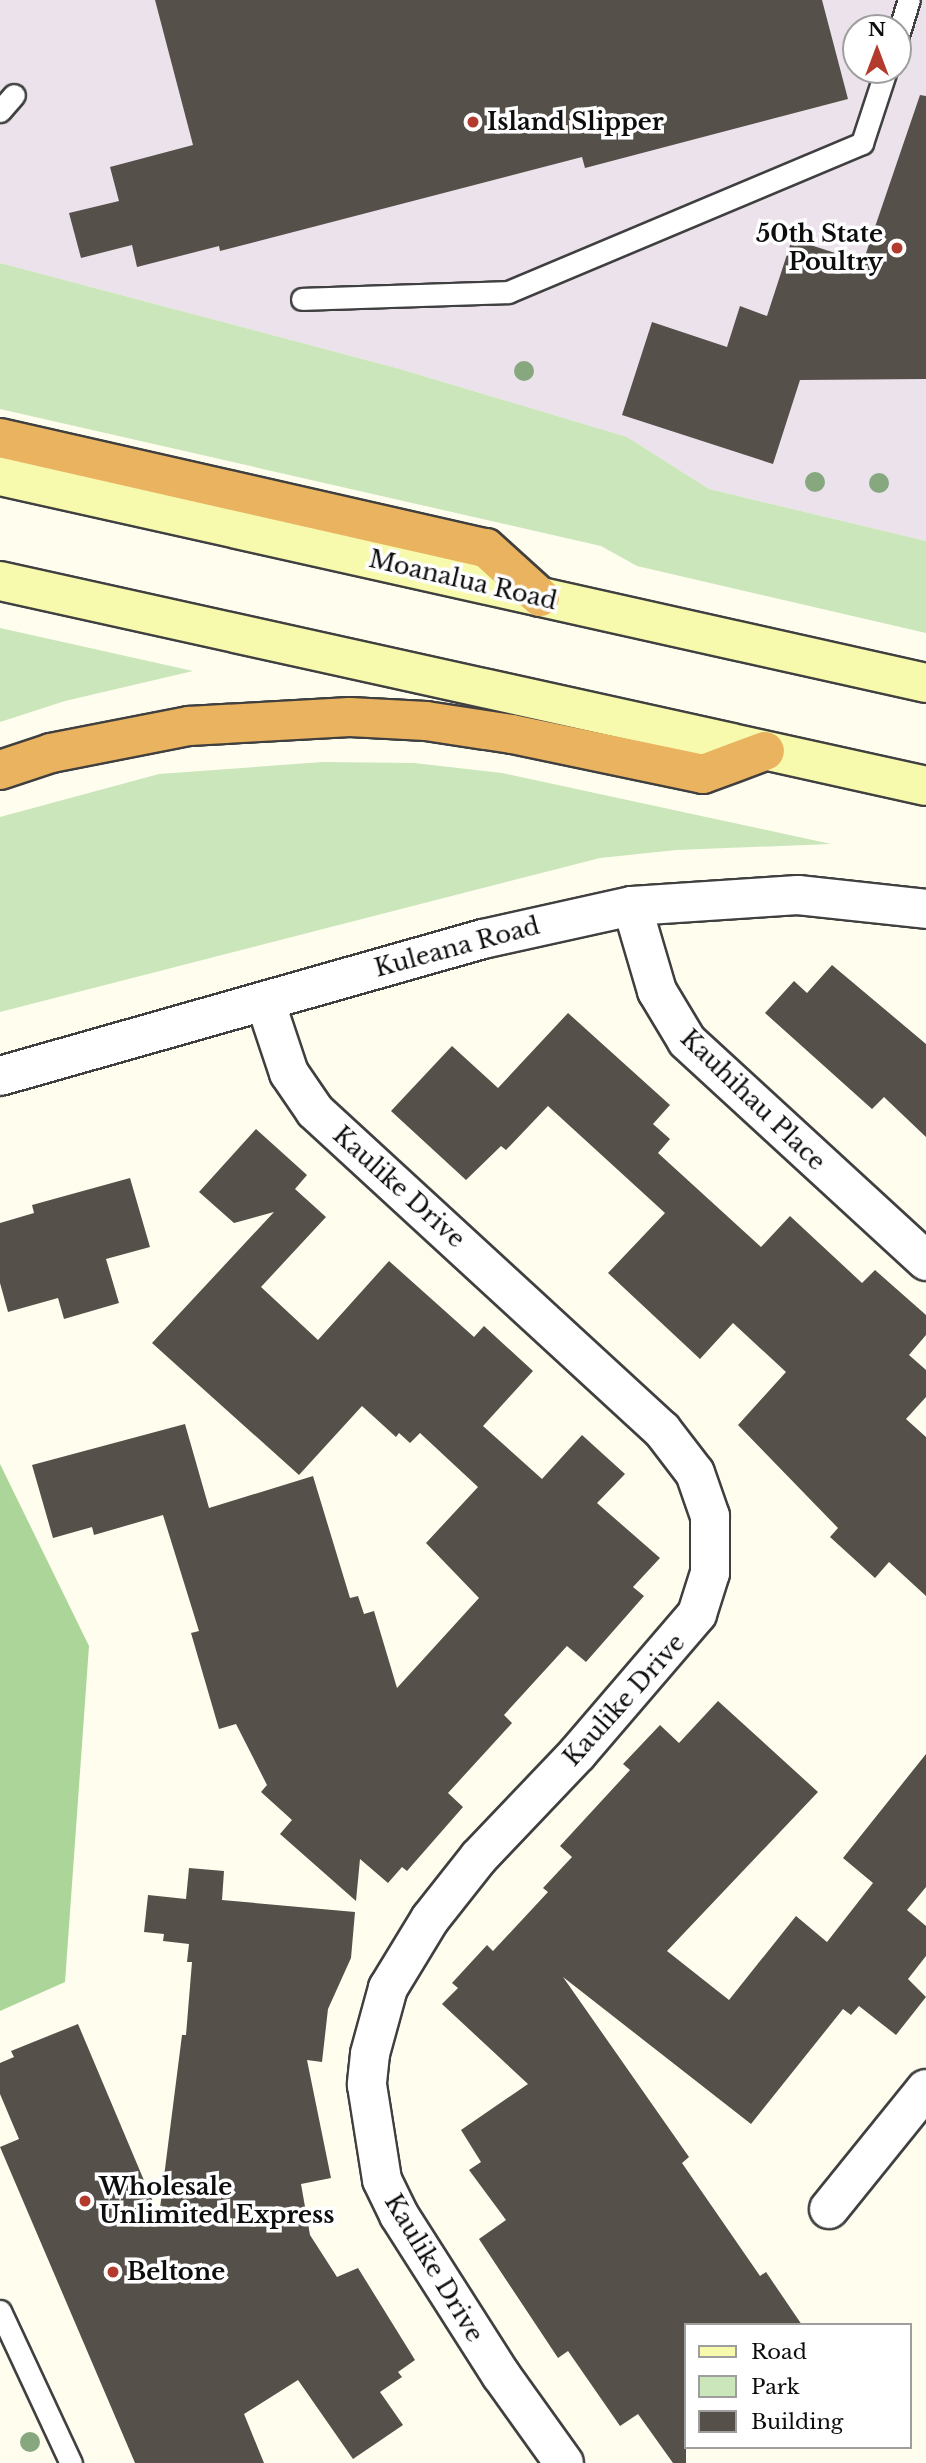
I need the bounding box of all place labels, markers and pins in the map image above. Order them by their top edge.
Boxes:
place label: Island Slipper [487,108,664,136]
marker: Island Slipper [465,114,481,130]
place label: 50th State Poultry [756,220,883,276]
marker: 50th State Poultry [889,240,905,256]
place label: Wholesale Unlimited Express [99,2173,334,2229]
marker: Wholesale Unlimited Express [77,2193,93,2209]
place label: Beltone [127,2258,225,2286]
marker: Beltone [105,2264,121,2280]

